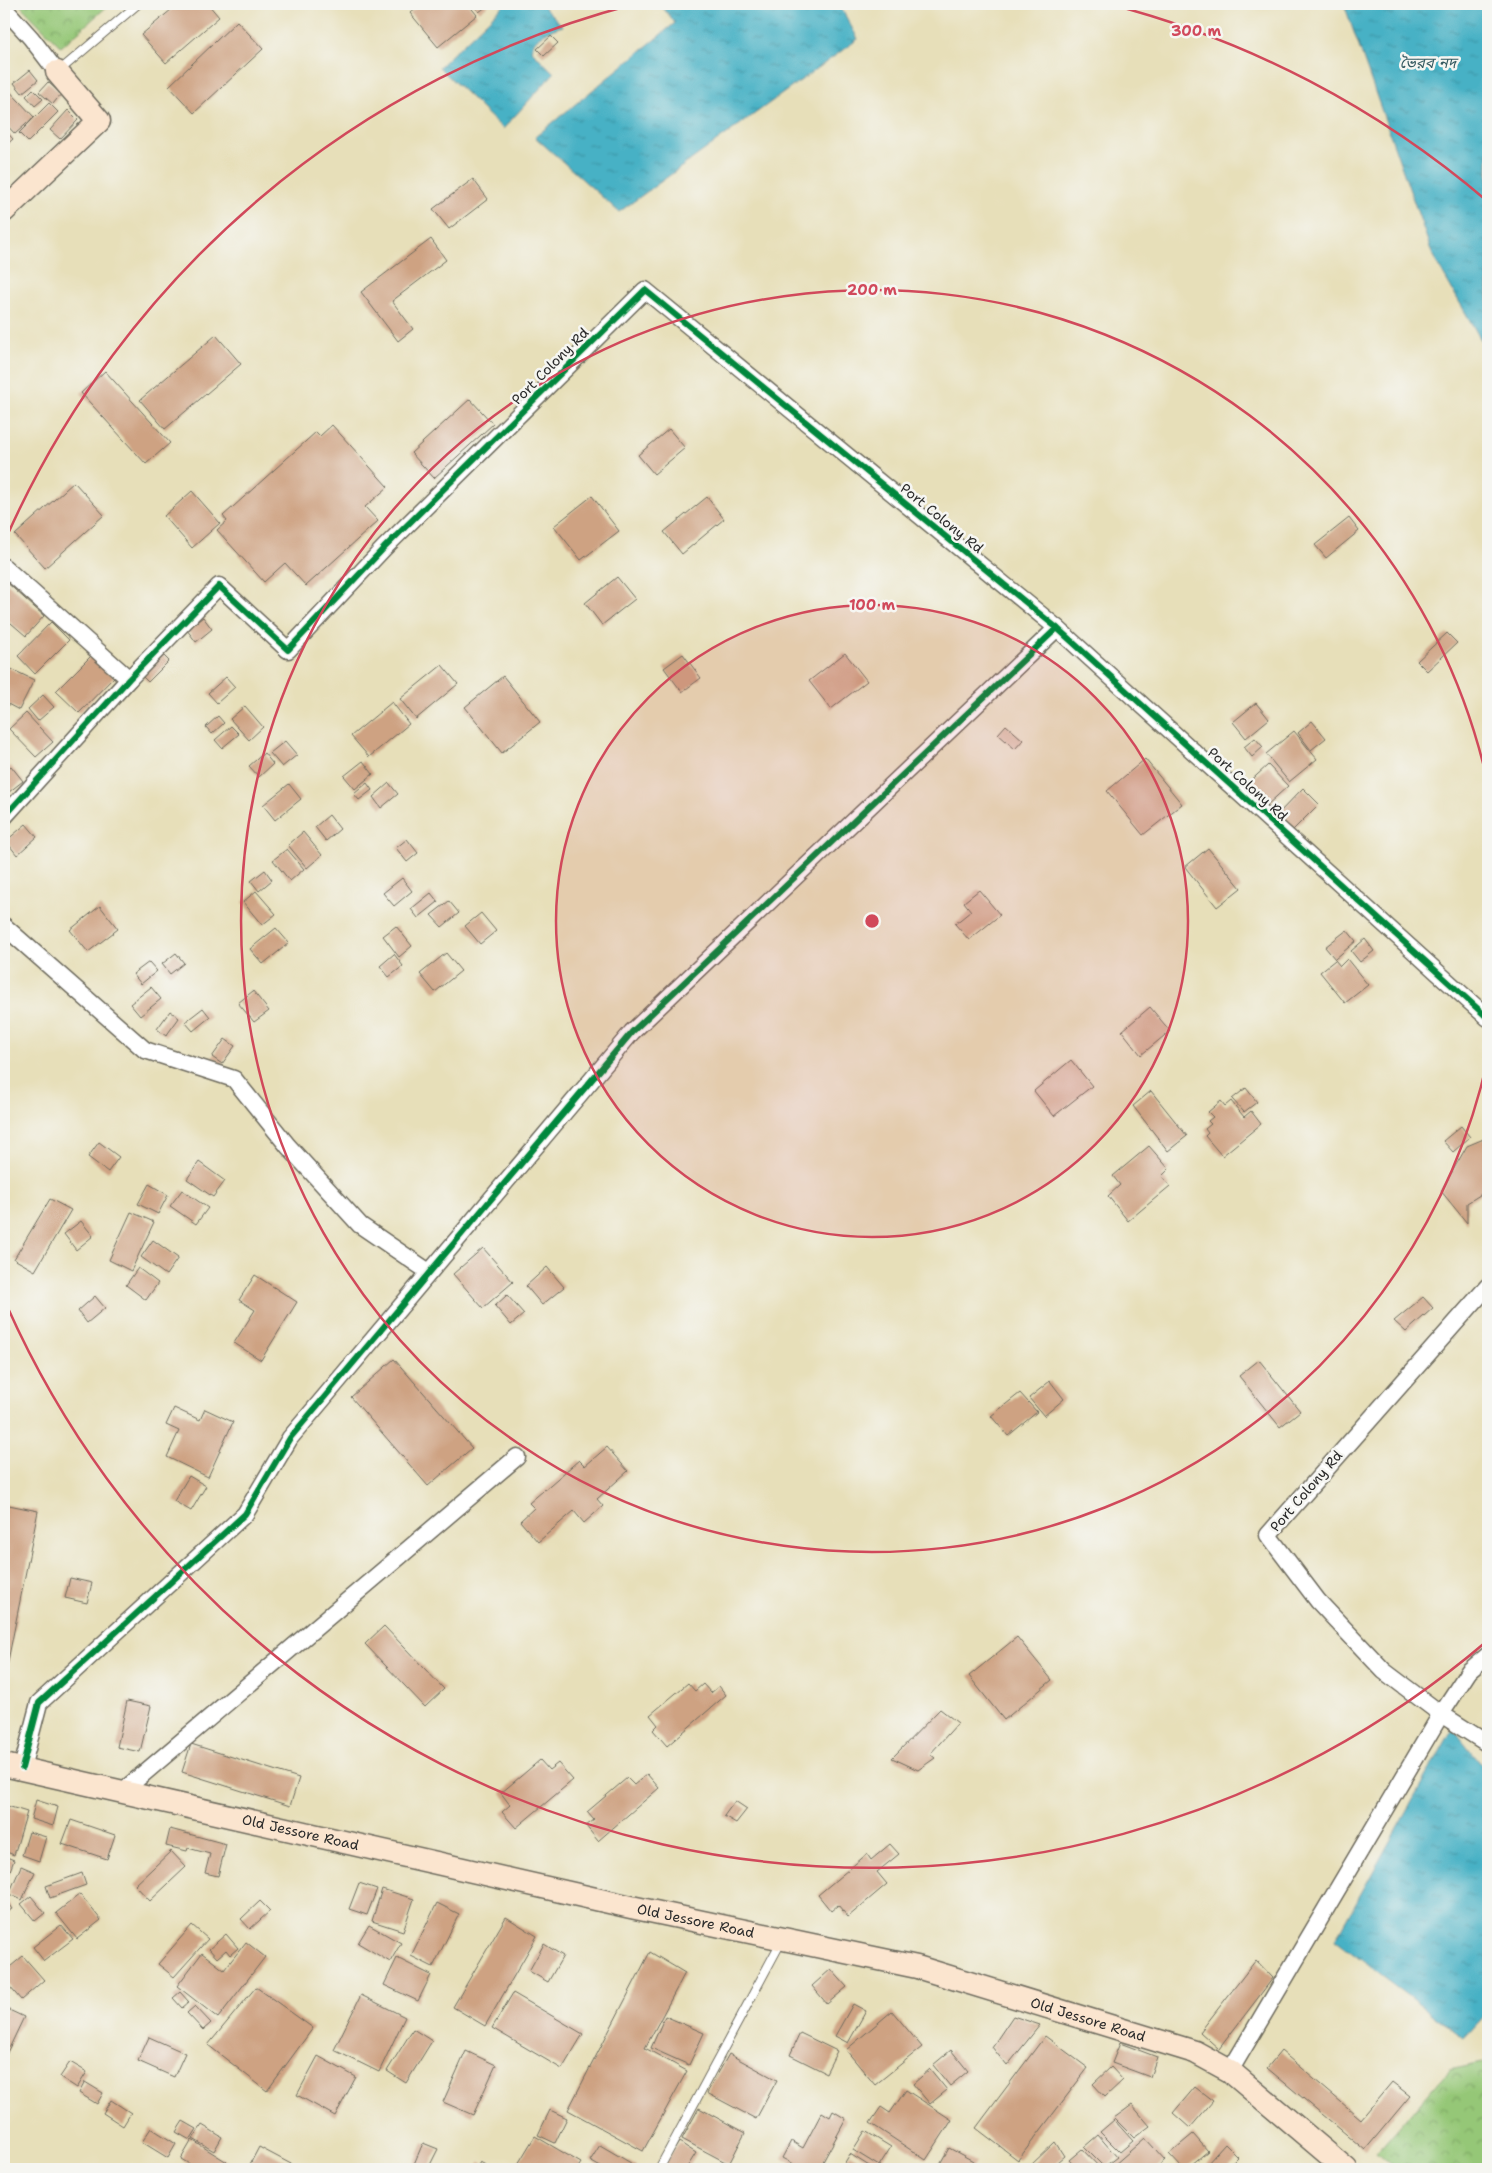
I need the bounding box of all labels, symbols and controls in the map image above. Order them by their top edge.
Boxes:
text: 300 m [1171,21,1221,41]
water label: ভৈরব নদ [1400,53,1459,73]
text: 200 m [847,280,897,300]
street label: Port Colony Rd [508,324,592,408]
street label: Port Colony Rd [897,479,987,557]
text: 100 m [849,595,895,615]
street label: Port Colony Rd [1204,743,1292,825]
centre of rings [863,912,881,930]
street label: Port Colony Rd [1266,1447,1346,1535]
street label: Old Jessore Road [240,1810,361,1854]
street label: Old Jessore Road [635,1900,756,1942]
street label: Old Jessore Road [1028,1993,1148,2045]

